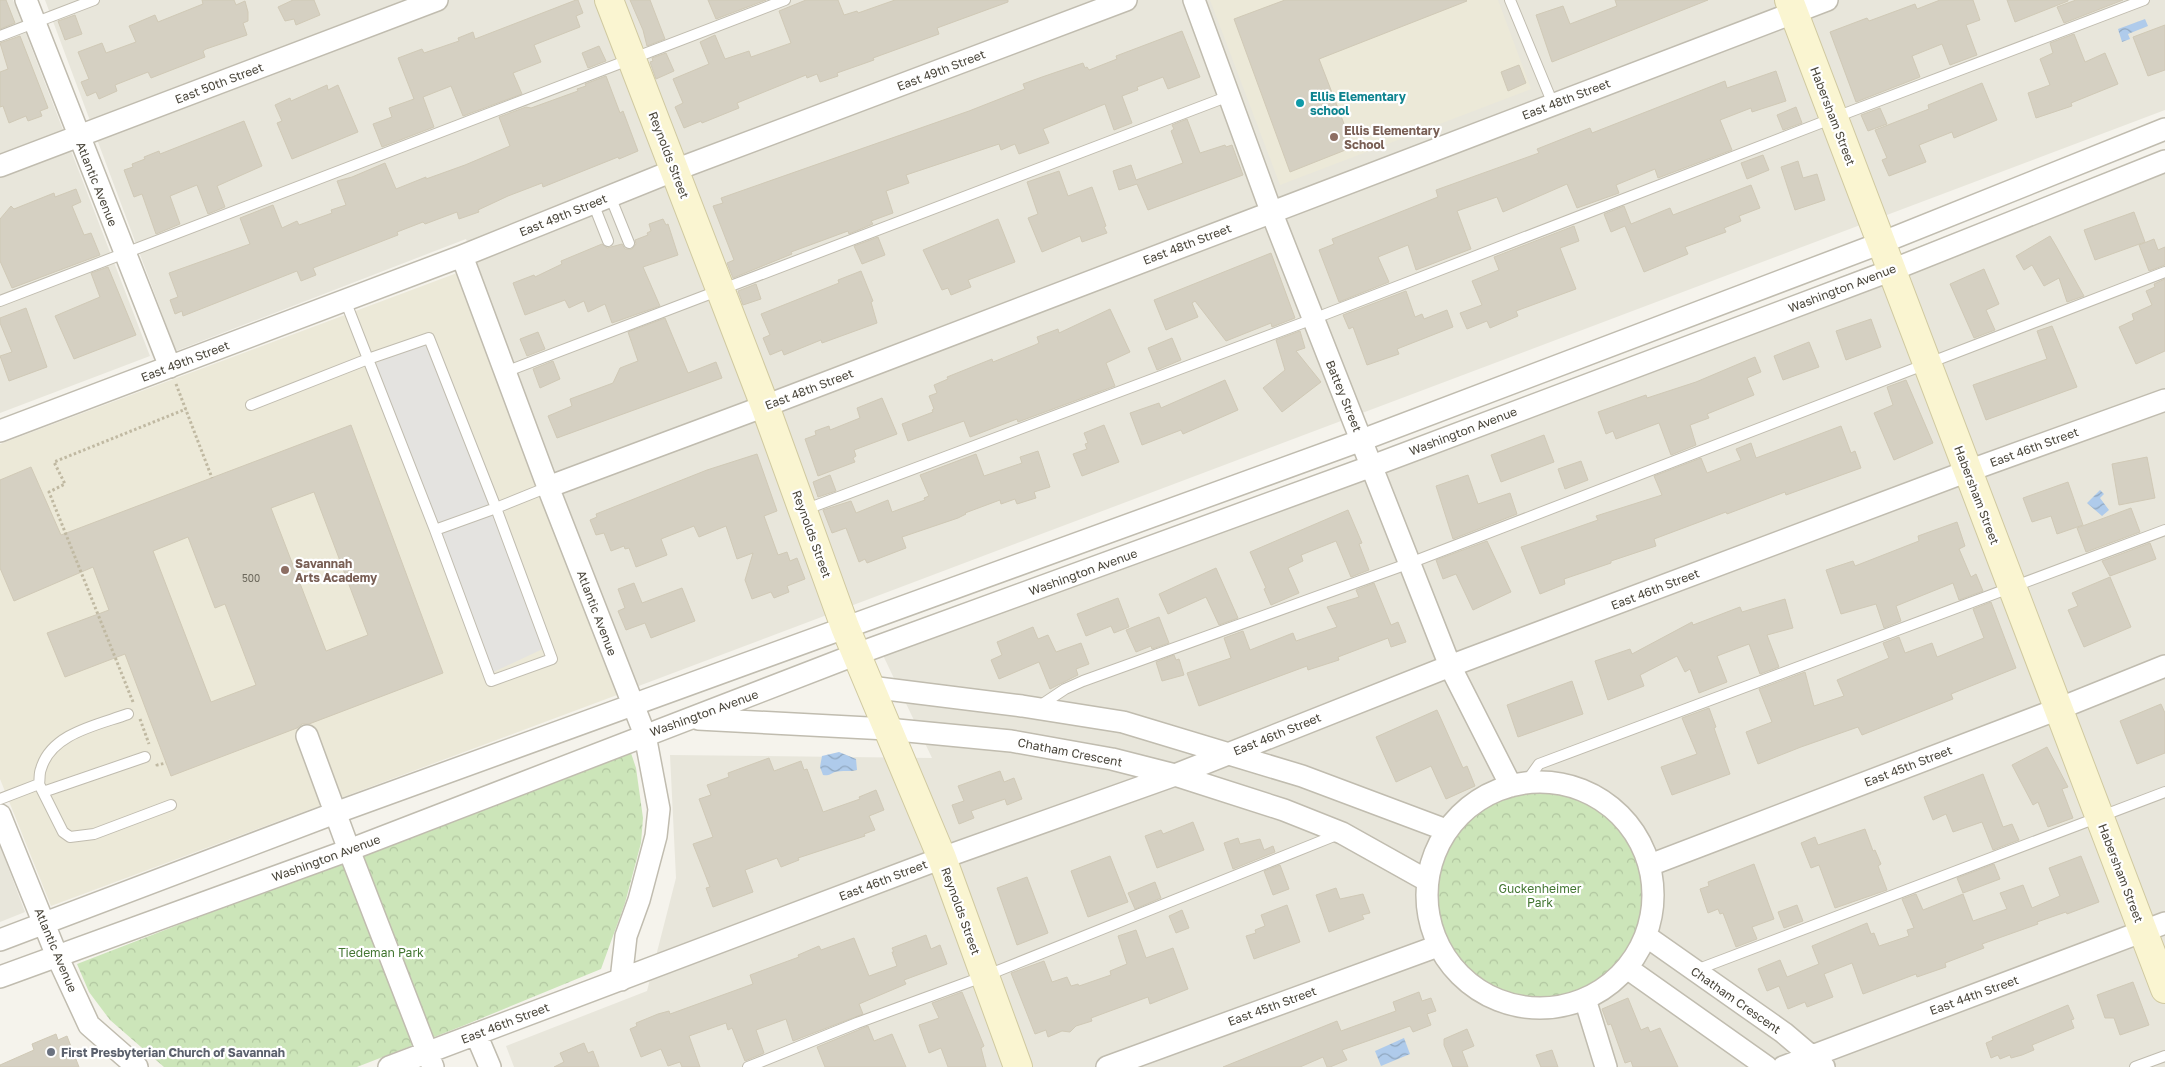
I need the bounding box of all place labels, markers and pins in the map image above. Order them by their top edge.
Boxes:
place label: Ellis Elementary school [1310,89,1407,118]
marker: Ellis Elementary school [1294,97,1306,109]
place label: Ellis Elementary School [1344,123,1441,152]
marker: Ellis Elementary School [1328,131,1340,143]
place label: Savannah Arts Academy [295,556,378,585]
marker: Savannah Arts Academy [279,564,291,576]
place label: First Presbyterian Church of Savannah [61,1045,285,1060]
marker: First Presbyterian Church of Savannah [45,1046,57,1058]

